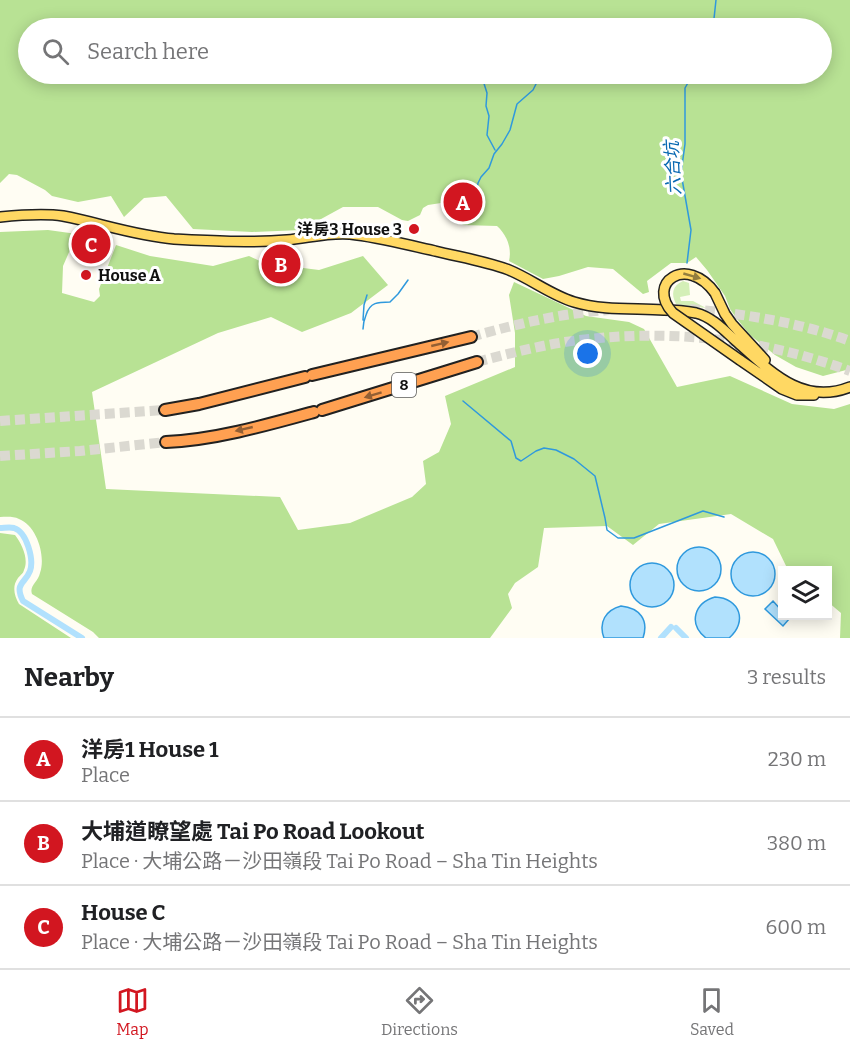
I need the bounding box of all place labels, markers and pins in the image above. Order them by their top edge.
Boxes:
pin: A [444,180,482,224]
place label: 洋房3 House 3 [297,220,402,239]
pin: C [72,222,110,266]
marker: 洋房3 House 3 [407,222,421,236]
pin: B [262,242,300,286]
place label: House A [98,266,161,285]
marker: House A [79,268,93,282]

